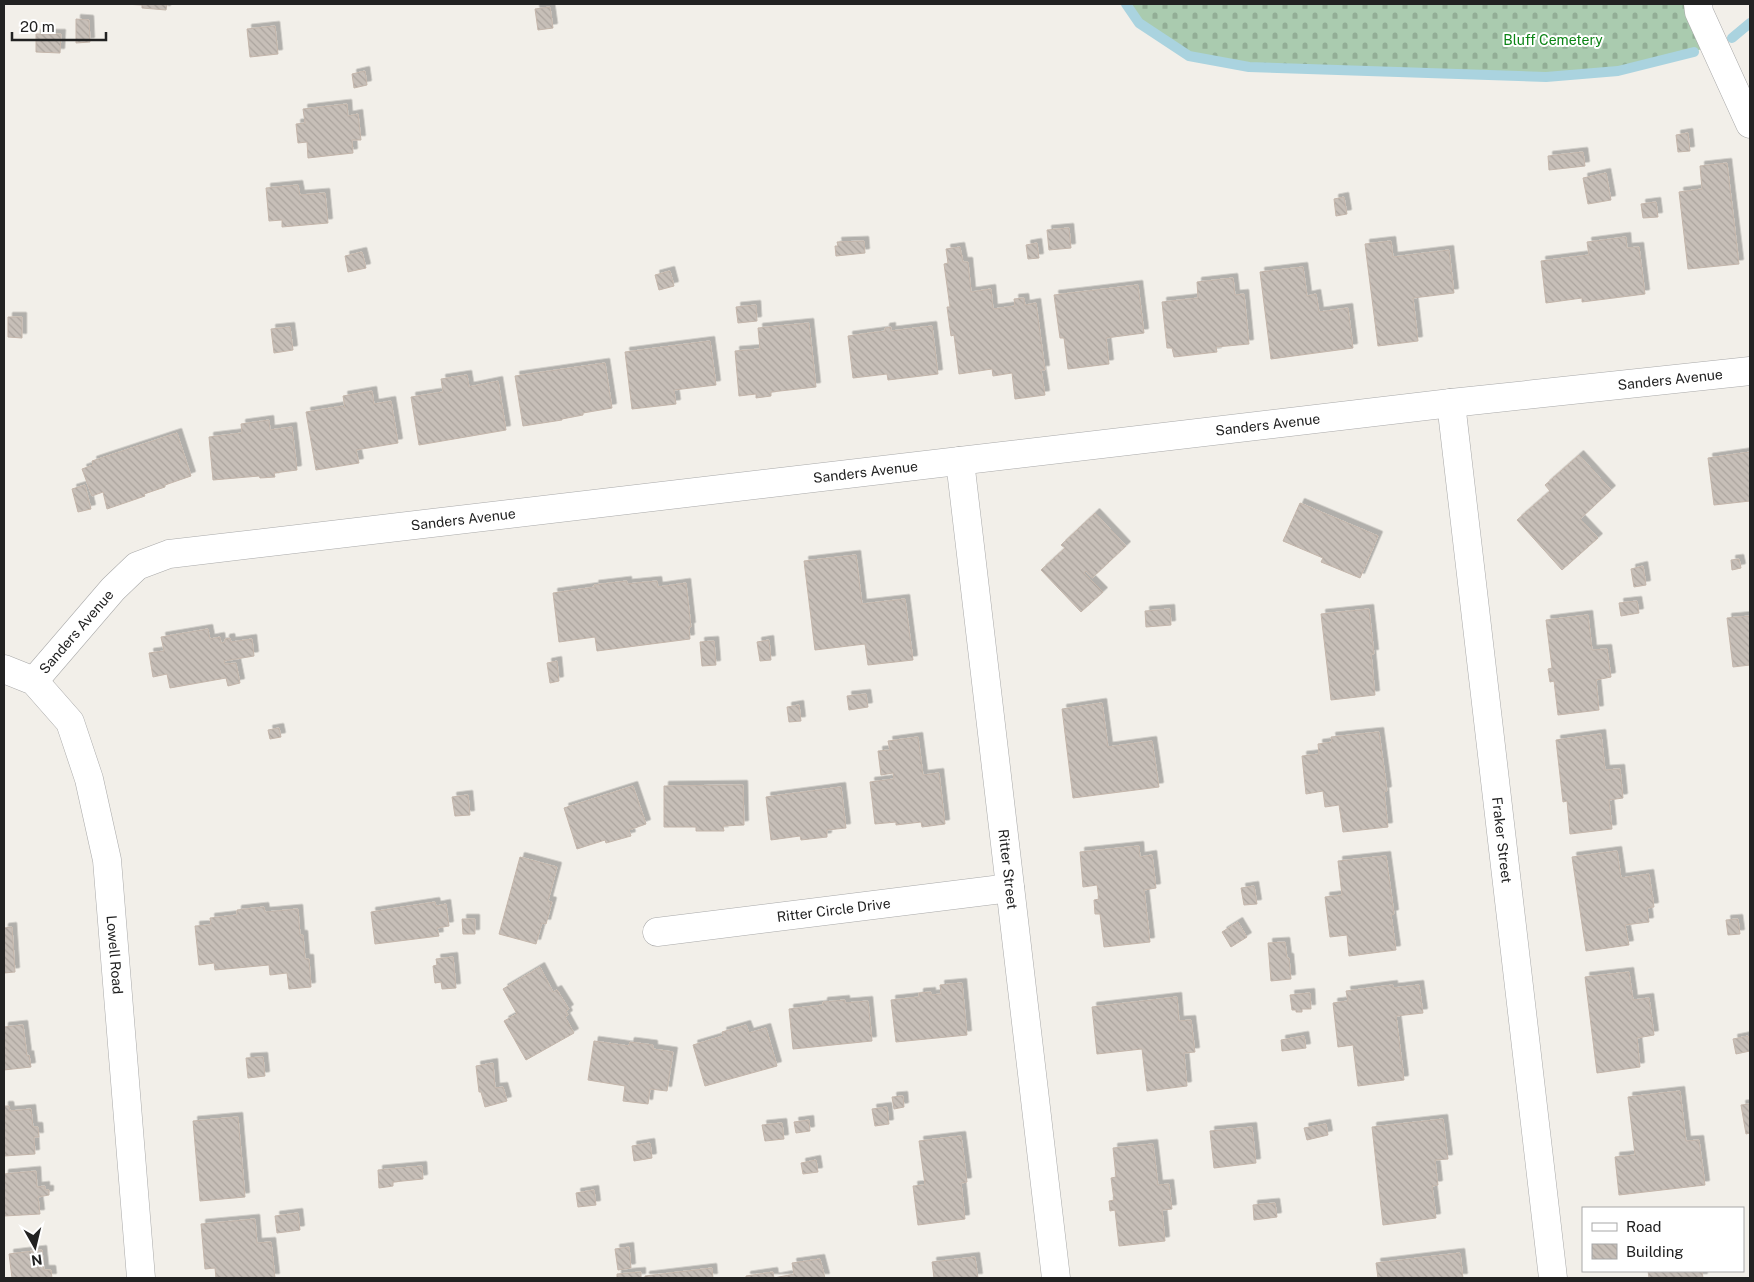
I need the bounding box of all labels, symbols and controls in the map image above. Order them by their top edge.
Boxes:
scale bar [12,10,106,42]
text: 20 m [20,18,55,35]
park label: Bluff Cemetery [1503,32,1603,48]
street label: Sanders Avenue [1617,366,1724,393]
street label: Sanders Avenue [1214,410,1321,439]
street label: Sanders Avenue [812,458,919,486]
street label: Sanders Avenue [410,505,517,533]
street label: Sanders Avenue [36,586,117,677]
street label: Fraker Street [1489,796,1515,884]
street label: Ritter Street [995,828,1021,910]
street label: Ritter Circle Drive [776,895,891,925]
street label: Lowell Road [104,915,126,995]
legend [1582,1207,1744,1272]
text: Road [1626,1218,1662,1235]
north arrow [10,1222,60,1272]
text: Building [1626,1243,1684,1260]
text: N [30,1251,43,1269]

